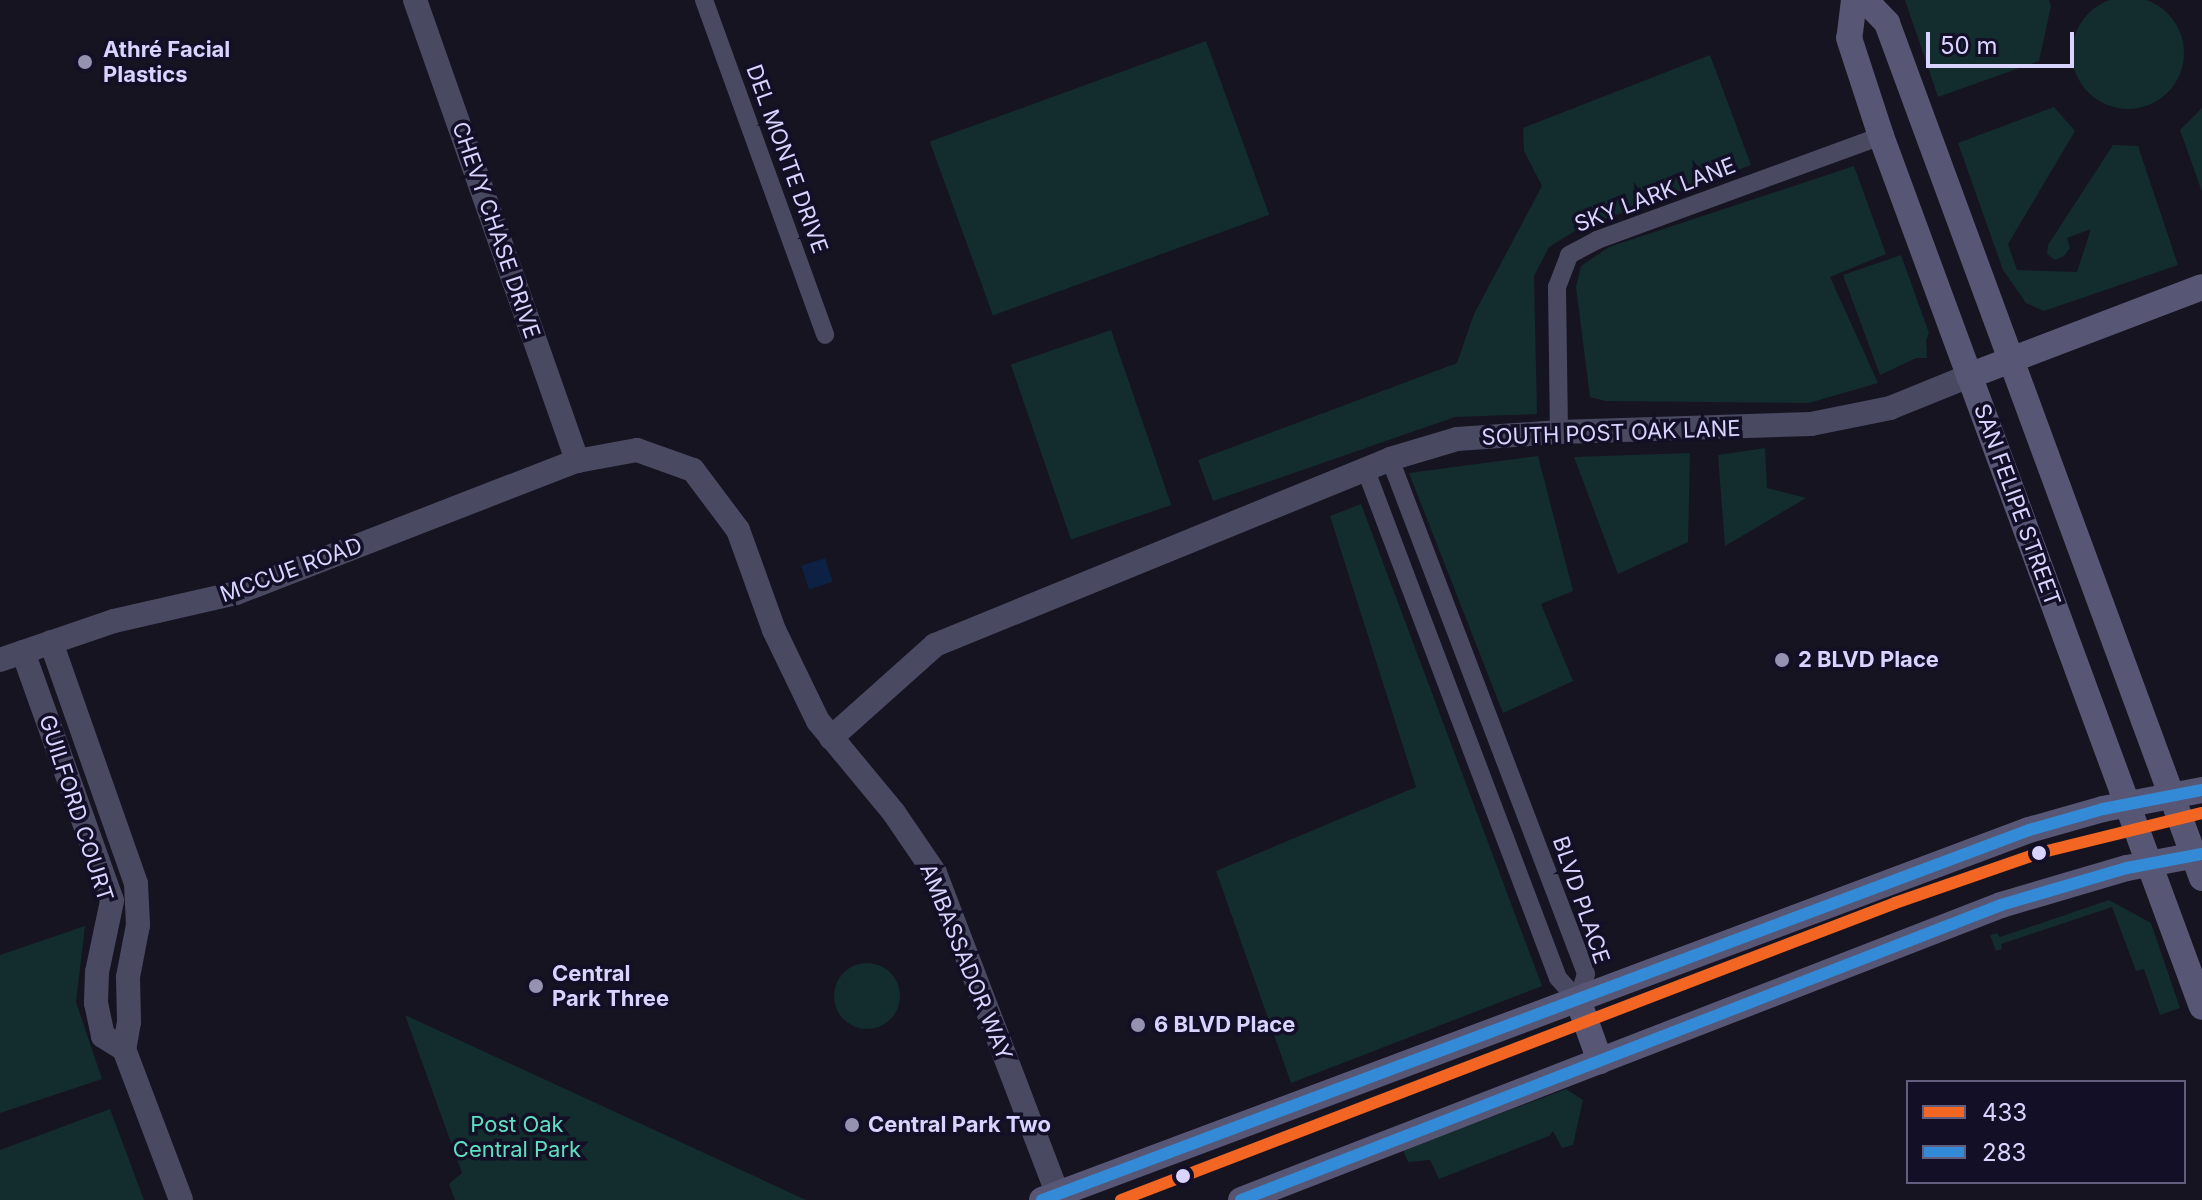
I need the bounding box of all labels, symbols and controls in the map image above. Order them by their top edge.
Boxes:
scale bar [1930,16,2078,66]
text: 50 m [1940,31,1998,60]
place label: Athré Facial Plastics [103,36,230,88]
marker: Athré Facial Plastics [74,51,96,73]
street label: DEL MONTE DRIVE [741,61,833,257]
street label: CHEVY CHASE DRIVE [447,118,545,342]
street label: SKY LARK LANE [1571,152,1739,238]
street label: SAN FELIPE STREET [1968,400,2066,610]
street label: SOUTH POST OAK LANE [1481,415,1741,451]
street label: MCCUE ROAD [216,532,366,608]
place label: 2 BLVD Place [1798,647,1939,673]
marker: 2 BLVD Place [1773,651,1791,669]
street label: GUILFORD COURT [33,711,119,905]
street label: BLVD PLACE [1547,833,1615,967]
unlabelled marker [2031,845,2047,861]
street label: AMBASSADOR WAY [914,860,1018,1064]
place label: Central Park Three [552,960,669,1012]
marker: Central Park Three [527,977,545,995]
place label: 6 BLVD Place [1154,1012,1295,1038]
marker: 6 BLVD Place [1129,1016,1147,1034]
legend [1906,1080,2186,1184]
text: 433 [1982,1098,2027,1127]
park label: Post Oak Central Park [453,1111,581,1162]
place label: Central Park Two [868,1112,1051,1138]
marker: Central Park Two [843,1116,861,1134]
text: 283 [1982,1138,2026,1167]
unlabelled marker [1175,1168,1191,1184]

